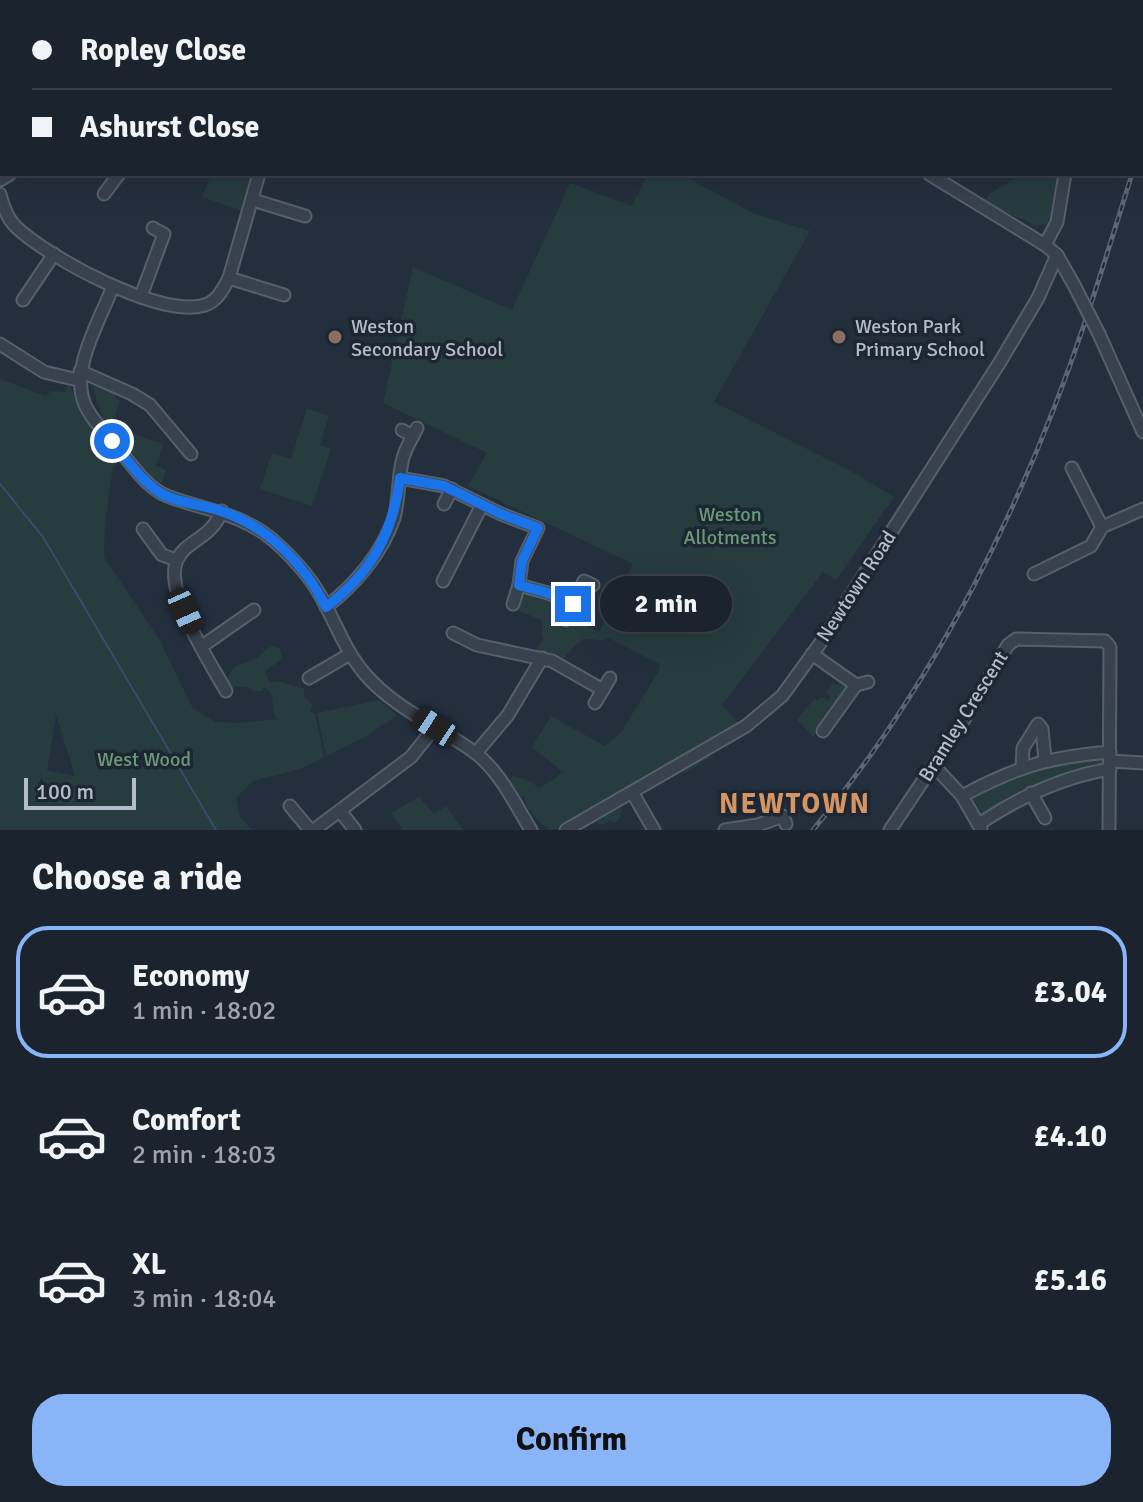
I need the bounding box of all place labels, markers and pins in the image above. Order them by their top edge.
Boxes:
place label: Weston Secondary School [351,314,503,362]
place label: Weston Park Primary School [855,314,985,362]
marker: Weston Secondary School [326,328,344,346]
marker: Weston Park Primary School [830,328,848,346]

